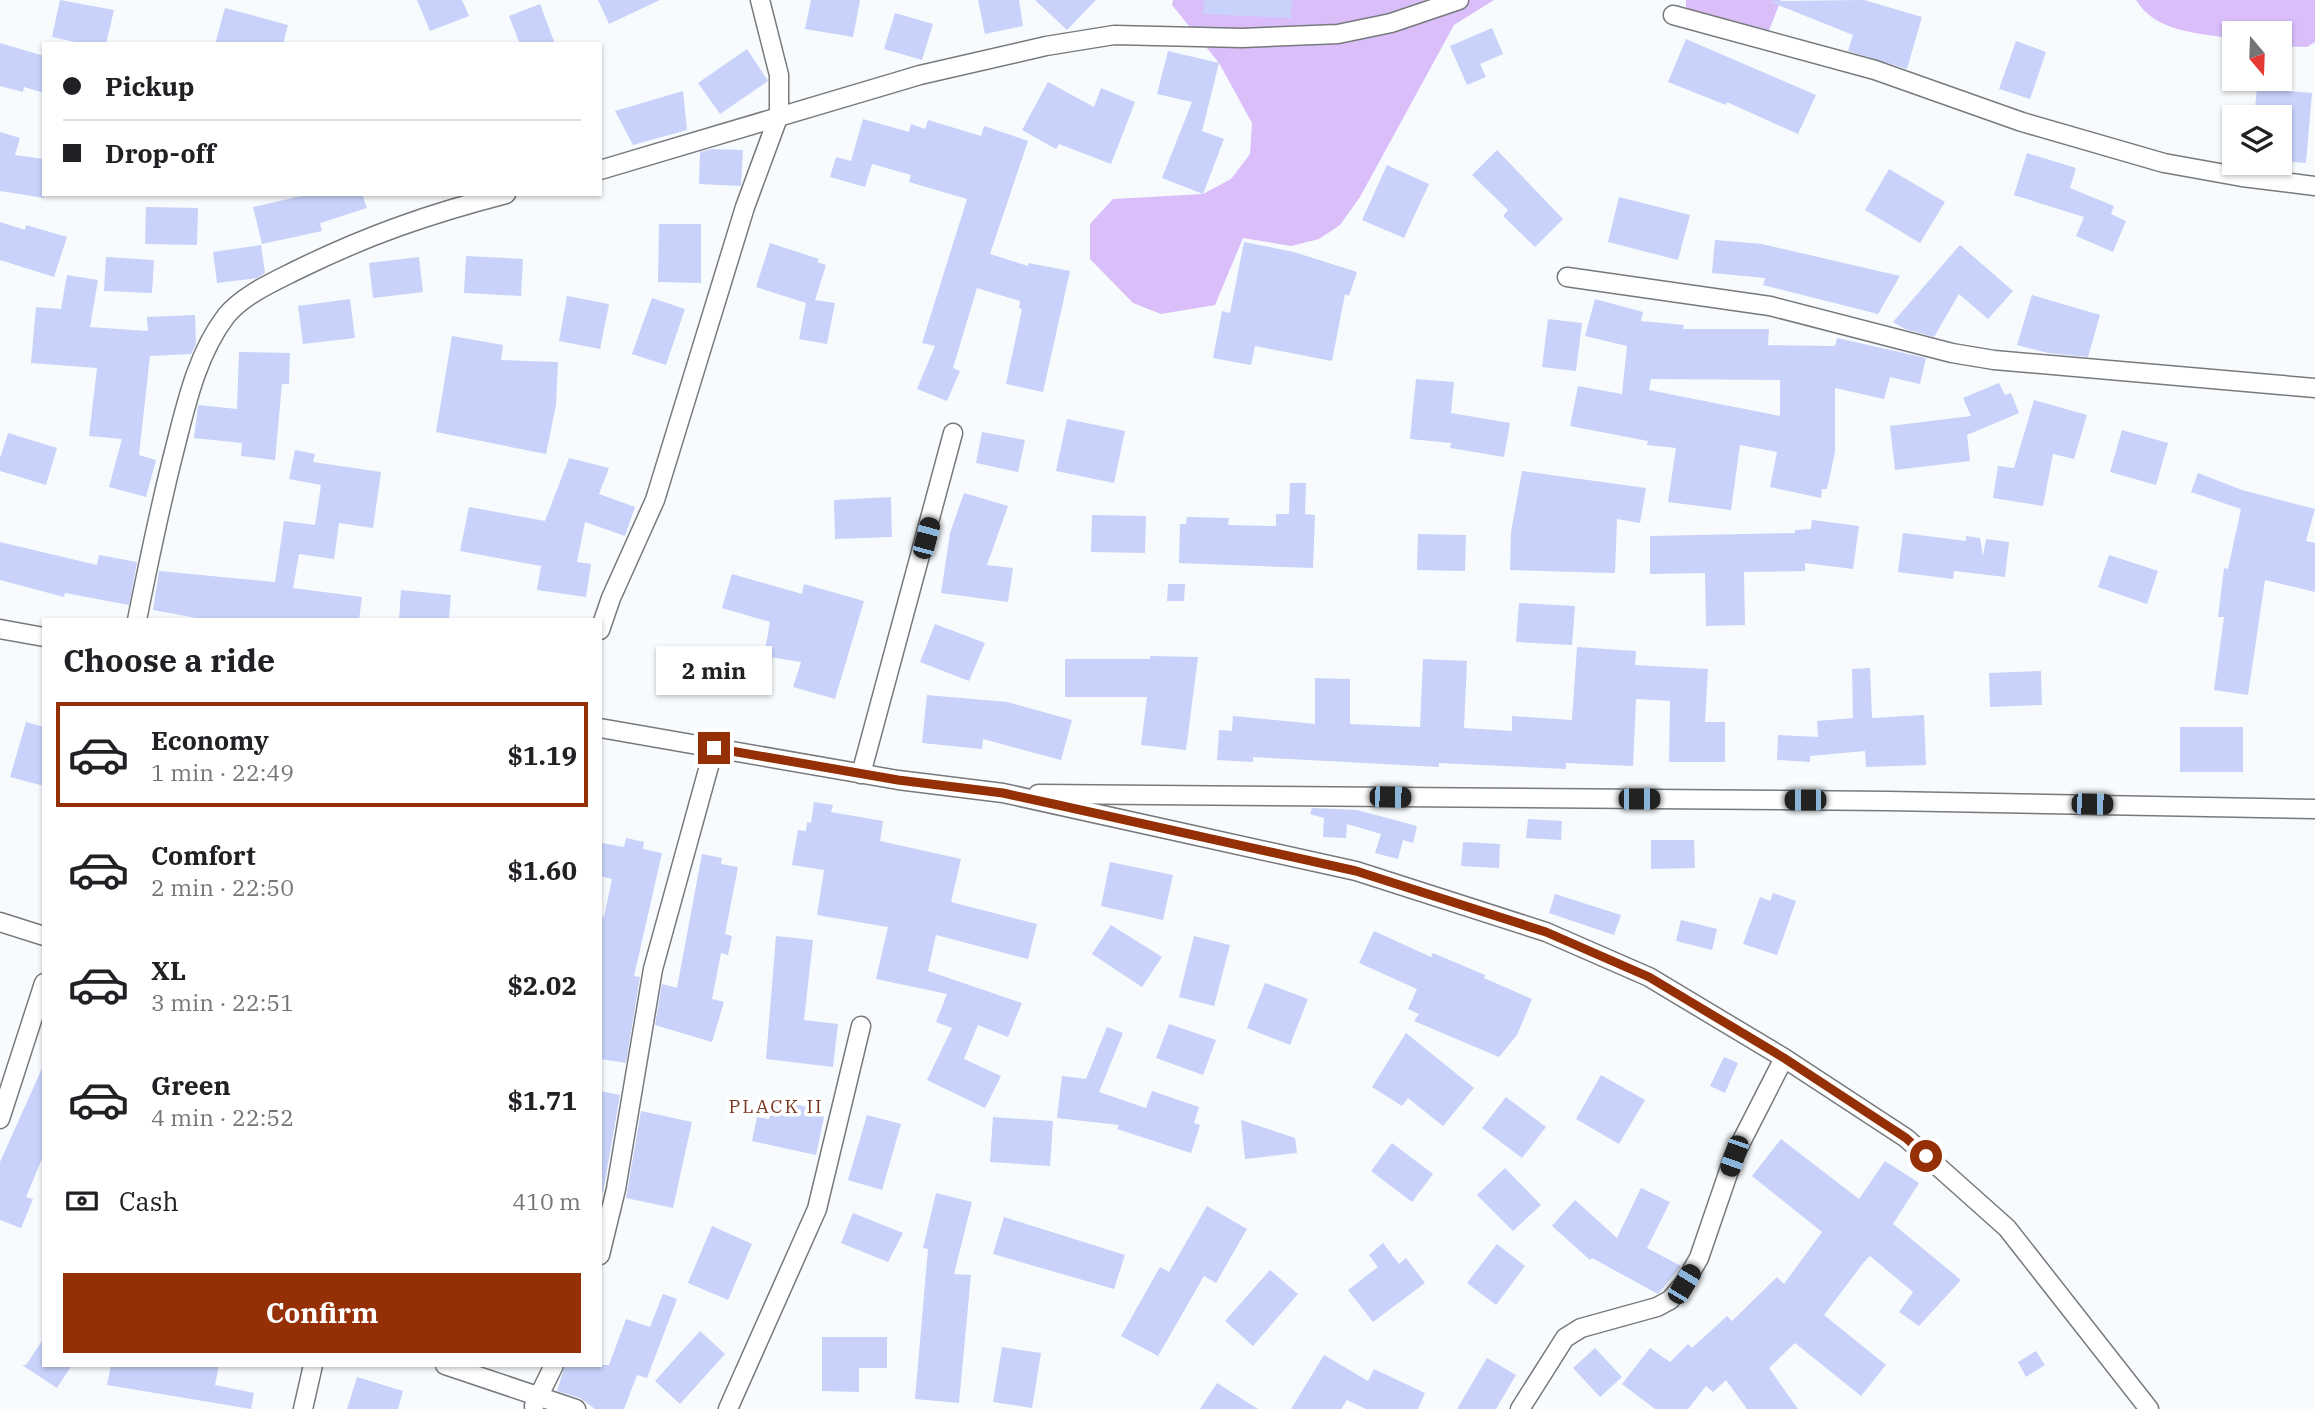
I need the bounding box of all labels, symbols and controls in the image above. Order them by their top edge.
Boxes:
north arrow [2222,21,2292,91]
map controls [2222,21,2292,175]
text: Pickup [105,69,195,103]
button: layers [2222,105,2292,175]
text: Drop-off [105,136,216,170]
car [911,515,942,561]
text: Choose a ride [63,639,275,681]
callout: 2 min [656,646,772,696]
text: 2 min [682,655,746,685]
icon: car [67,723,130,786]
text: Economy [151,723,269,757]
route end [698,732,730,764]
text: $1.19 [507,738,577,772]
text: 1 min · 22:49 [151,757,294,787]
car [1369,786,1412,808]
car [1619,789,1661,810]
car [1785,790,1827,811]
car [2071,793,2114,815]
icon: car [67,838,130,901]
text: Comfort [151,838,256,872]
text: $1.60 [507,853,577,887]
text: 2 min · 22:50 [151,872,294,902]
icon: car [67,953,130,1016]
text: XL [151,953,186,987]
text: $2.02 [507,968,577,1002]
text: 3 min · 22:51 [151,987,294,1017]
icon: car [67,1068,130,1131]
text: Green [151,1068,231,1102]
text: $1.71 [507,1083,577,1117]
district label: PLACK II [728,1094,824,1118]
text: 4 min · 22:52 [151,1102,294,1132]
car [1718,1133,1751,1179]
route start [1910,1140,1942,1172]
icon: cash [63,1182,101,1220]
text: Cash [119,1184,179,1218]
text: 410 m [512,1186,581,1216]
car [1665,1261,1704,1307]
button: Confirm [63,1273,581,1353]

